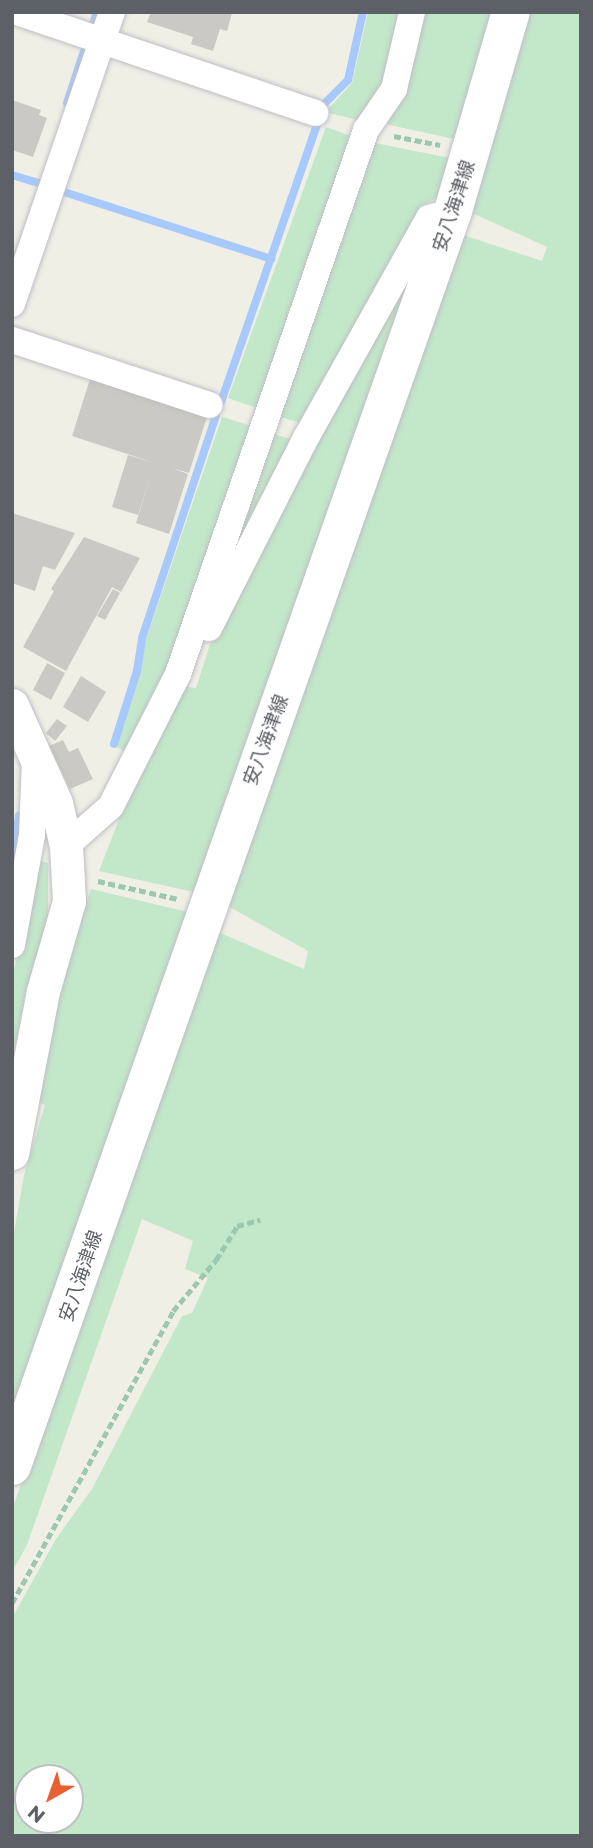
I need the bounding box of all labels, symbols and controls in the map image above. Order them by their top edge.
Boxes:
street label: 安八海津線 [428,157,480,255]
street label: 安八海津線 [239,691,293,789]
street label: 安八海津線 [55,1227,107,1325]
north arrow [14,1764,84,1834]
text: N [23,1800,50,1828]

